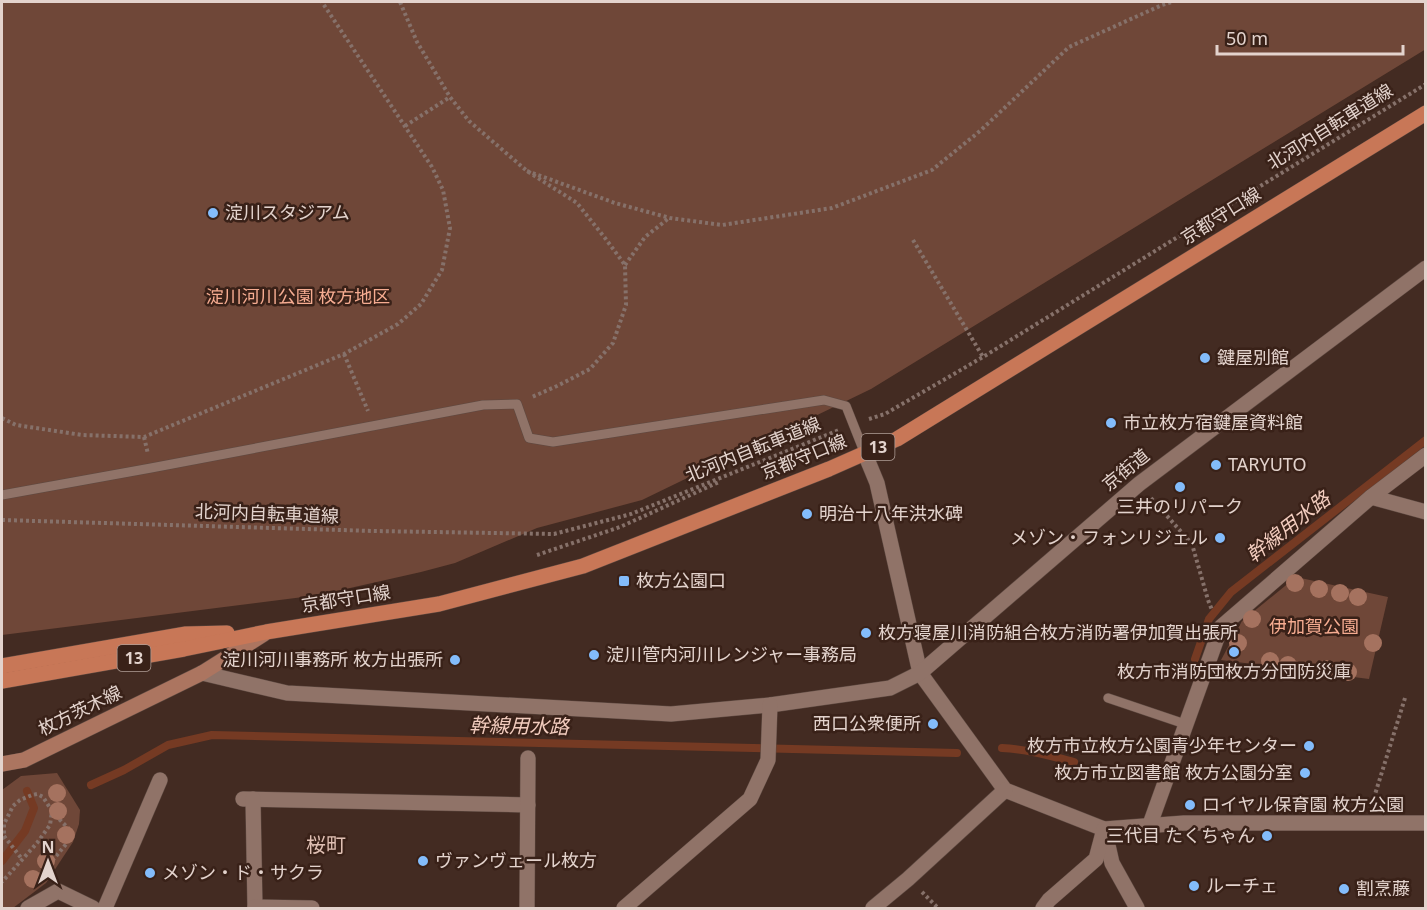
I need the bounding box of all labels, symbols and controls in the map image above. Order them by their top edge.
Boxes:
scale bar [1217,18,1403,56]
text: 50 m [1226,26,1268,50]
street label: 北河内自転車道線 [1262,78,1397,174]
street label: 京都守口線 [1176,181,1265,249]
place label: 淀川スタジアム [225,200,350,224]
marker: 淀川スタジアム [206,206,220,220]
park label: 淀川河川公園 枚方地区 [206,284,390,308]
place label: 鍵屋別館 [1217,345,1289,369]
marker: 鍵屋別館 [1198,351,1212,365]
place label: 市立枚方宿鍵屋資料館 [1123,410,1303,434]
street label: 北河内自転車道線 [681,411,824,487]
marker: 市立枚方宿鍵屋資料館 [1104,416,1118,430]
street label: 京都守口線 [757,428,850,484]
road number: 13 [862,434,894,460]
street label: 京街道 [1097,443,1154,496]
place label: TARYUTO [1228,452,1307,476]
marker: TARYUTO [1209,458,1223,472]
marker: 三井のリパーク [1173,480,1187,494]
water label: 幹線用水路 [1240,484,1337,568]
place label: 三井のリパーク [1117,494,1243,518]
street label: 北河内自転車道線 [195,498,339,528]
place label: 明治十八年洪水碑 [819,501,963,525]
marker: 明治十八年洪水碑 [800,507,814,521]
place label: メゾン・フォンリジェル [1010,525,1208,549]
marker: メゾン・フォンリジェル [1213,531,1227,545]
place label: 枚方公園口 [636,568,726,592]
marker: 枚方公園口 [617,574,631,588]
street label: 京都守口線 [300,579,392,617]
park label: 伊加賀公園 [1269,614,1359,638]
place label: 枚方寝屋川消防組合枚方消防署伊加賀出張所 [878,620,1238,644]
marker: 枚方寝屋川消防組合枚方消防署伊加賀出張所 [859,626,873,640]
place label: 淀川管内河川レンジャー事務局 [606,642,857,666]
road number: 13 [118,645,150,671]
marker: 枚方市消防団枚方分団防災庫 [1227,645,1241,659]
place label: 淀川河川事務所 枚方出張所 [222,647,443,671]
marker: 淀川管内河川レンジャー事務局 [587,648,601,662]
marker: 淀川河川事務所 枚方出張所 [448,653,462,667]
place label: 枚方市消防団枚方分団防災庫 [1117,659,1351,683]
street label: 枚方茨木線 [34,680,125,741]
water label: 幹線用水路 [469,711,571,740]
place label: 西口公衆便所 [813,711,921,735]
marker: 西口公衆便所 [926,717,940,731]
place label: 枚方市立枚方公園青少年センター [1027,733,1297,757]
marker: 枚方市立枚方公園青少年センター [1302,739,1316,753]
place label: 枚方市立図書館 枚方公園分室 [1054,760,1293,784]
marker: 枚方市立図書館 枚方公園分室 [1298,766,1312,780]
place label: ロイヤル保育園 枚方公園 [1202,792,1404,816]
marker: ロイヤル保育園 枚方公園 [1183,798,1197,812]
place label: 三代目 たくちゃん [1106,823,1255,847]
marker: 三代目 たくちゃん [1260,829,1274,843]
district label: 桜町 [306,831,346,858]
north arrow [18,832,78,892]
text: N [41,836,55,858]
place label: ヴァンヴェール枚方 [435,848,597,872]
marker: ヴァンヴェール枚方 [416,854,430,868]
place label: メゾン・ド・サクラ [162,860,324,884]
marker: メゾン・ド・サクラ [143,866,157,880]
place label: ルーチェ [1206,873,1278,897]
place label: 割烹藤 [1356,876,1410,900]
marker: ルーチェ [1187,879,1201,893]
marker: 割烹藤 [1337,882,1351,896]

